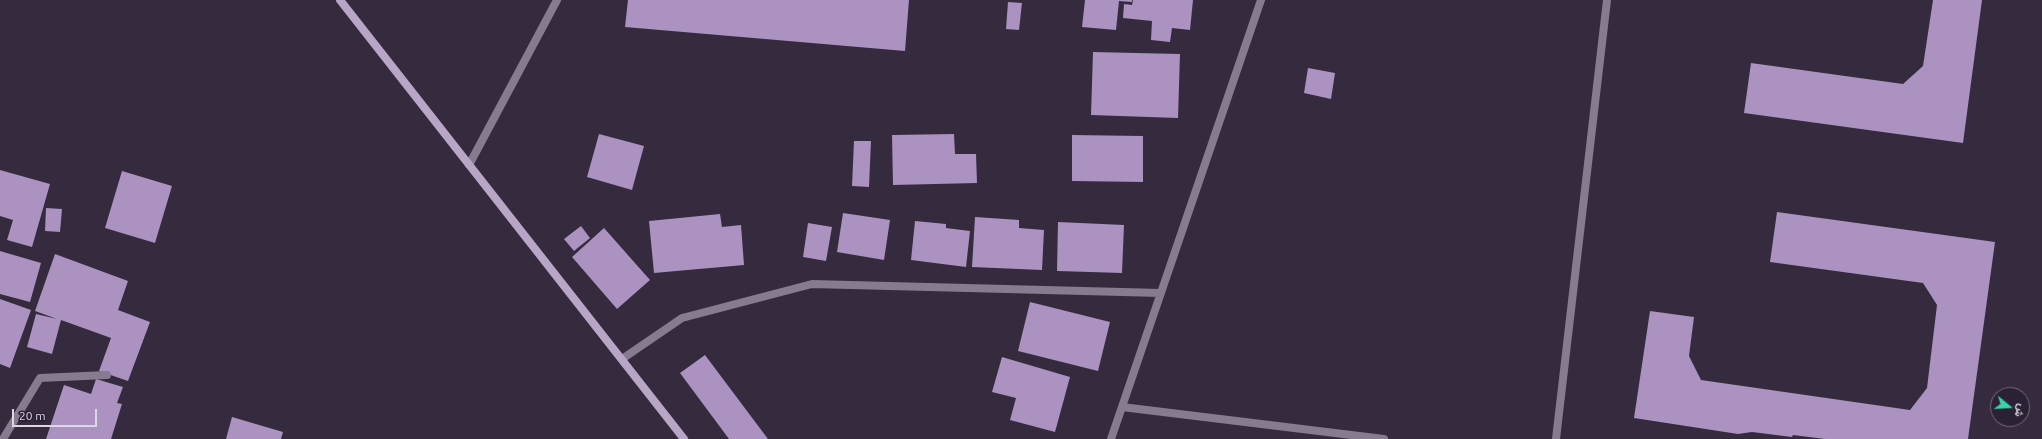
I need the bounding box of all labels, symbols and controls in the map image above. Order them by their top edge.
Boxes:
north arrow [1990,387,2030,427]
scale bar [14,401,99,427]
text: ش [2013,402,2028,419]
text: 20 m [19,409,46,422]

